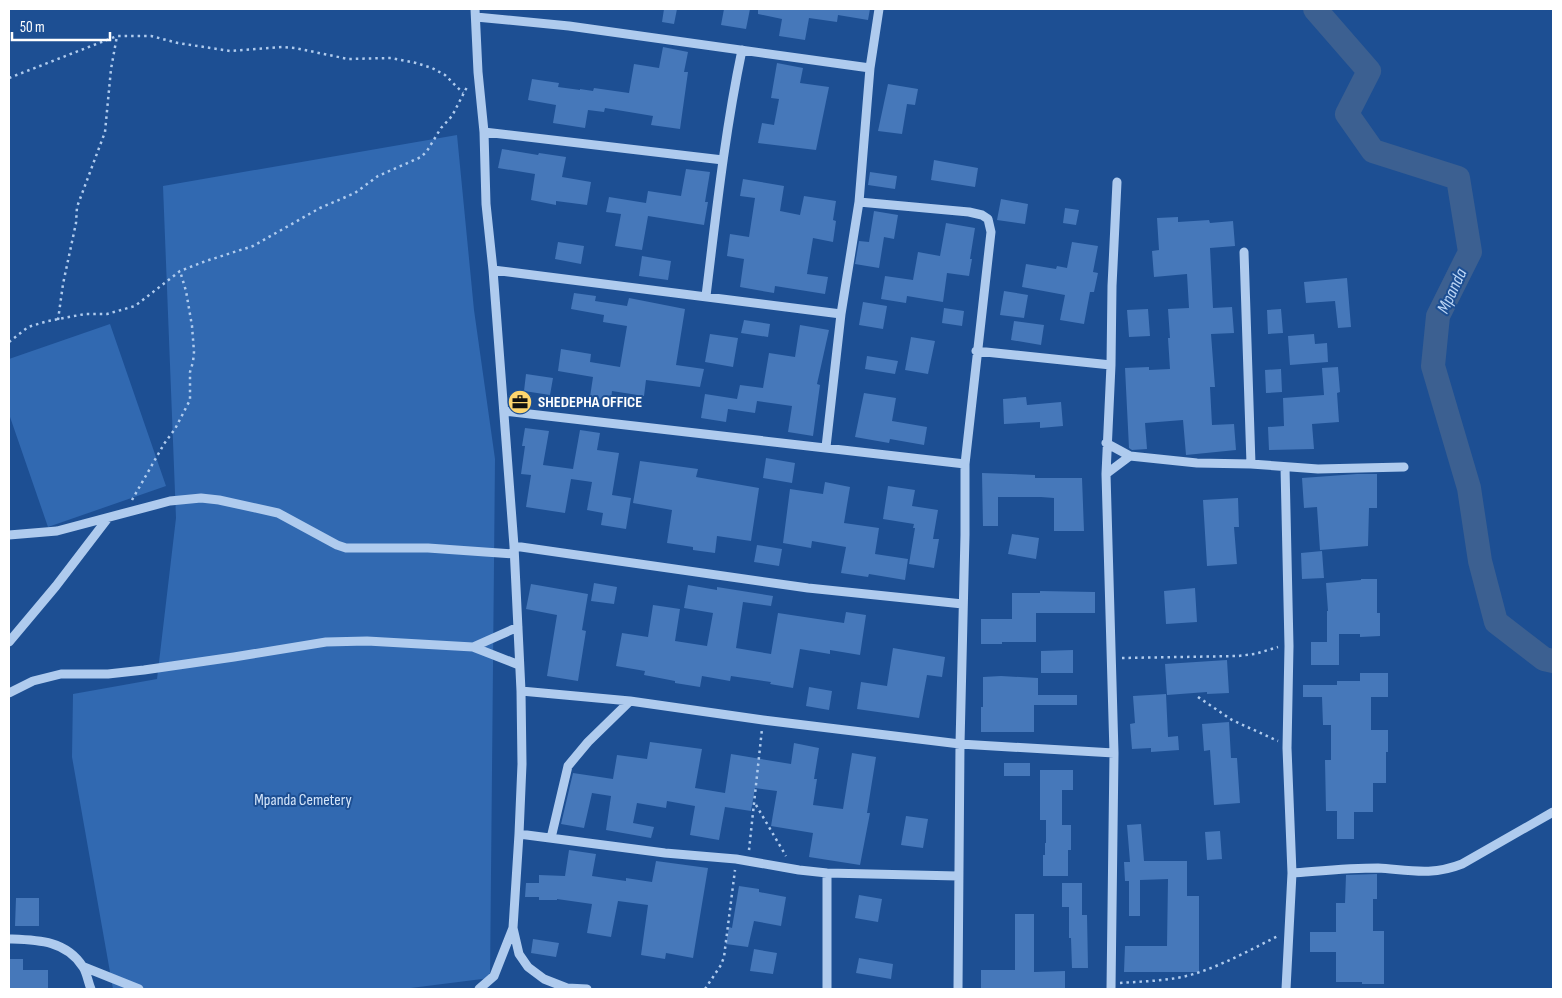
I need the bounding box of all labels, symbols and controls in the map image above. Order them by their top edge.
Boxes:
scale bar [12,10,110,42]
text: 50 m [20,18,45,37]
water label: Mpanda [1433,265,1472,317]
office icon: SHEDEPHA OFFICE [507,389,533,415]
place label: SHEDEPHA OFFICE [538,393,642,412]
park label: Mpanda Cemetery [254,791,352,810]

